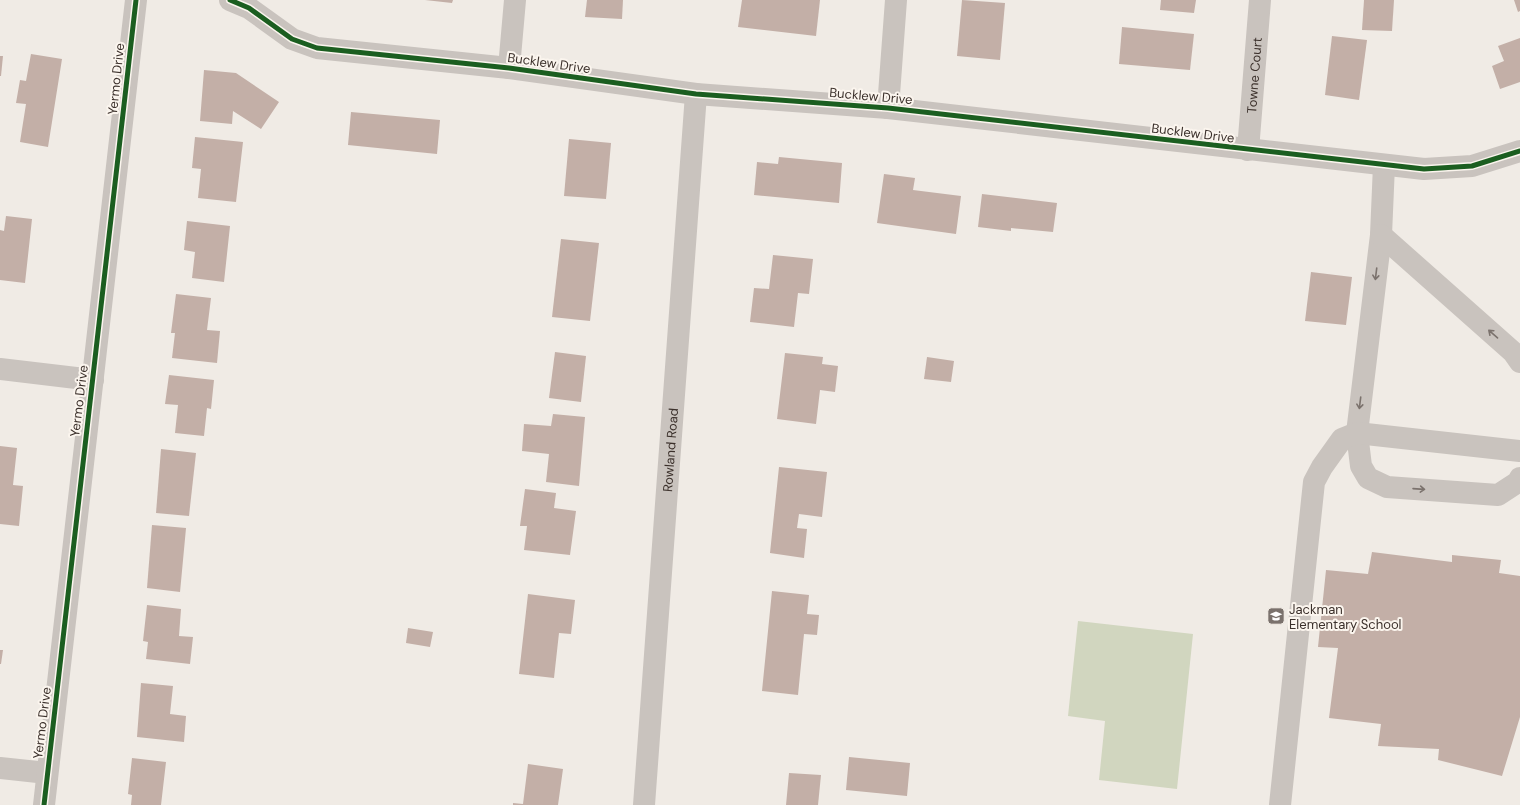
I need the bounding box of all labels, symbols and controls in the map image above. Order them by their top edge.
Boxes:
street label: Towne Court [1242,37,1265,114]
street label: Yermo Drive [104,42,128,116]
street label: Bucklew Drive [506,49,592,77]
street label: Bucklew Drive [829,84,913,108]
street label: Bucklew Drive [1151,119,1235,147]
one-way arrow [1372,267,1380,280]
one-way arrow [1488,330,1499,339]
street label: Yermo Drive [66,364,92,438]
one-way arrow [1356,396,1364,409]
street label: Rowland Road [658,407,682,493]
one-way arrow [1412,486,1425,493]
place label: Jackman Elementary School [1289,601,1402,633]
school or university icon: Jackman Elementary School [1266,606,1286,626]
street label: Yermo Drive [29,686,55,760]

